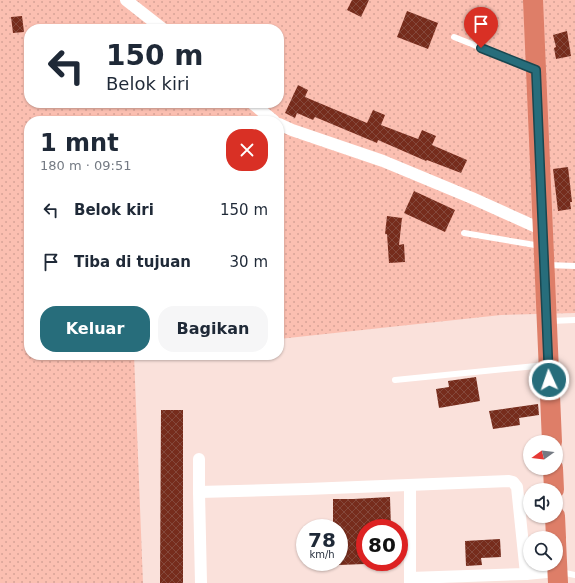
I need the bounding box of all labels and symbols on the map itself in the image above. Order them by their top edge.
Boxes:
pin [464,7.0,498,48]
position arrow [528,359,570,401]
north arrow [523,435,563,475]
speed limit sign: 80 [356,519,408,571]

